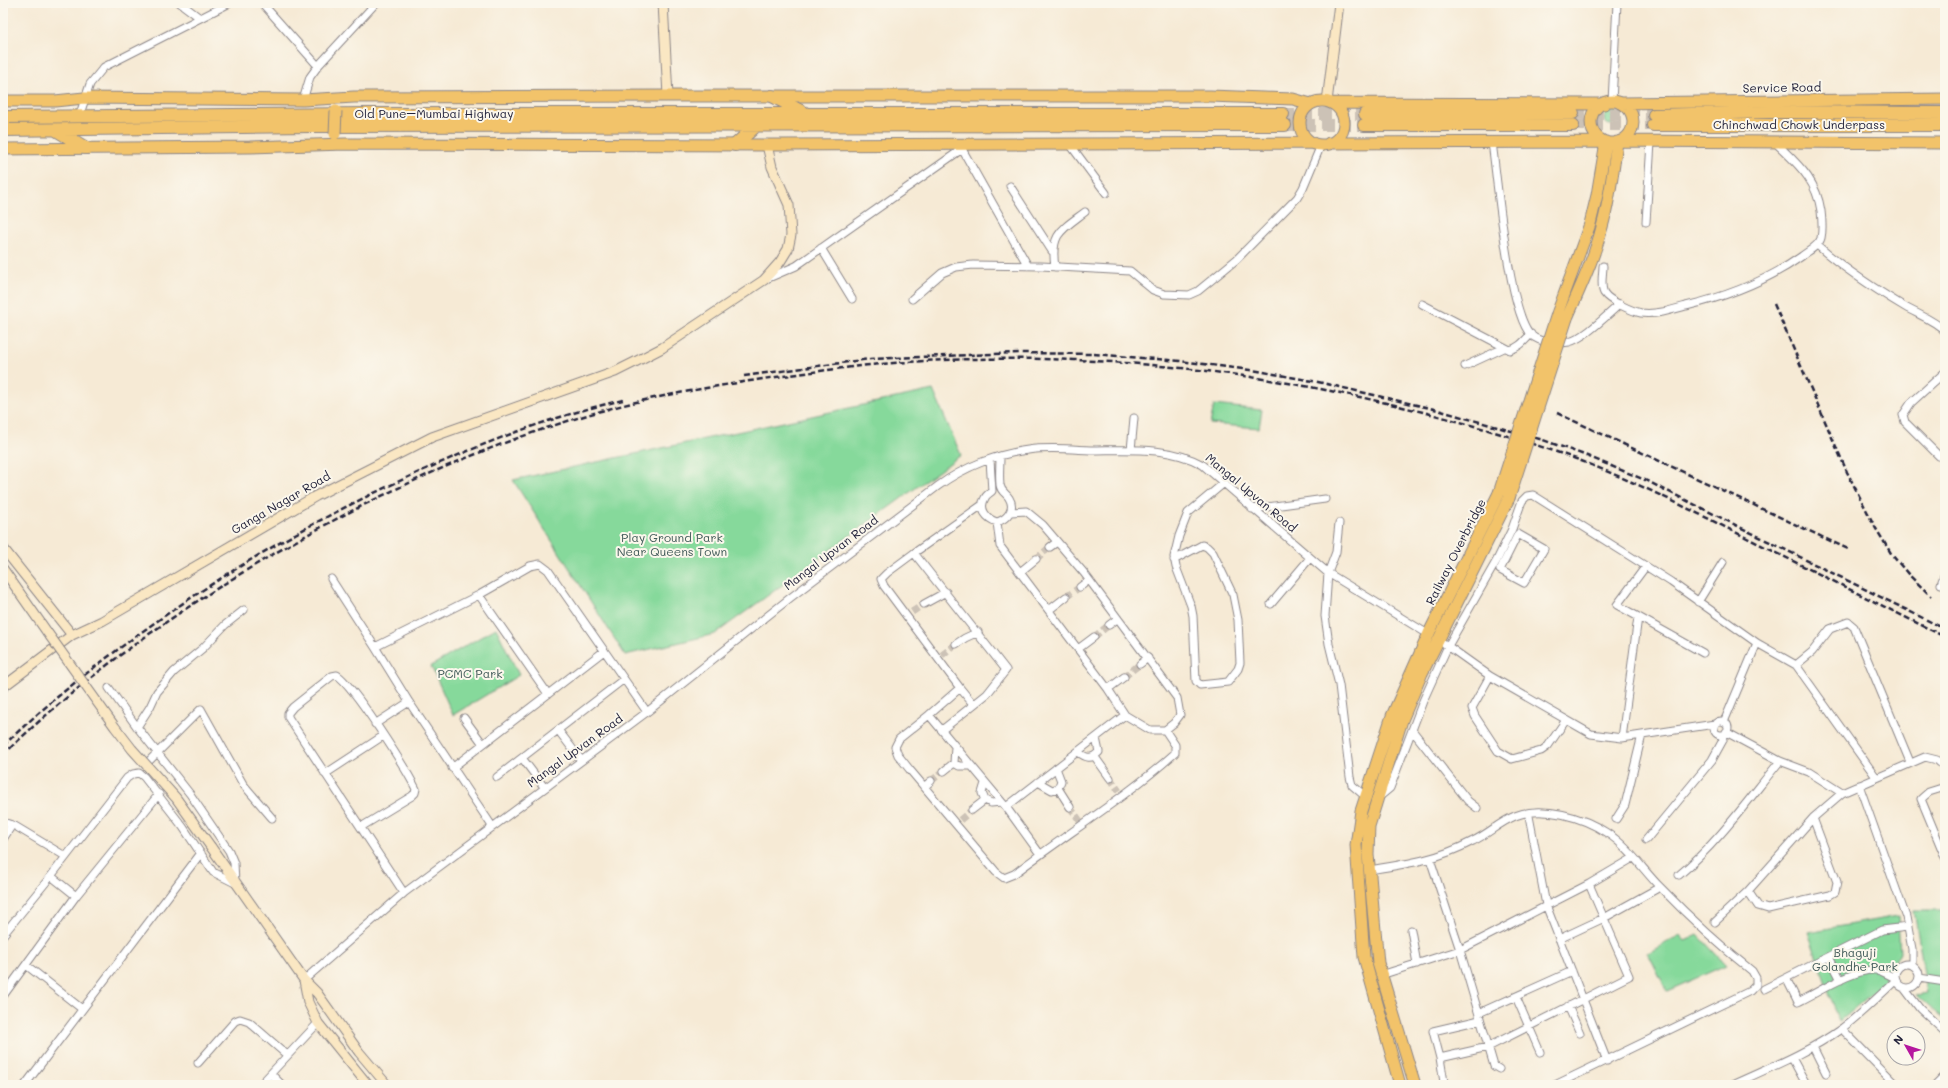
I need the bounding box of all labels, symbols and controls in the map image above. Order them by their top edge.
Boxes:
street label: Service Road [1743,78,1822,96]
street label: Old Pune–Mumbai Highway [354,105,514,121]
street label: Chinchwad Chowk Underpass [1713,116,1885,132]
street label: Mangal Upvan Road [1203,449,1301,535]
street label: Ganga Nagar Road [228,467,333,537]
street label: Railway Overbridge [1421,496,1489,607]
street label: Mangal Upvan Road [780,511,881,593]
park label: Play Ground Park Near Queens Town [617,529,727,559]
park label: PCMC Park [437,665,503,681]
street label: Mangal Upvan Road [523,710,626,790]
park label: Bhaguji Golandhe Park [1812,944,1898,974]
north arrow [1886,1026,1926,1066]
text: N [1889,1031,1906,1047]

